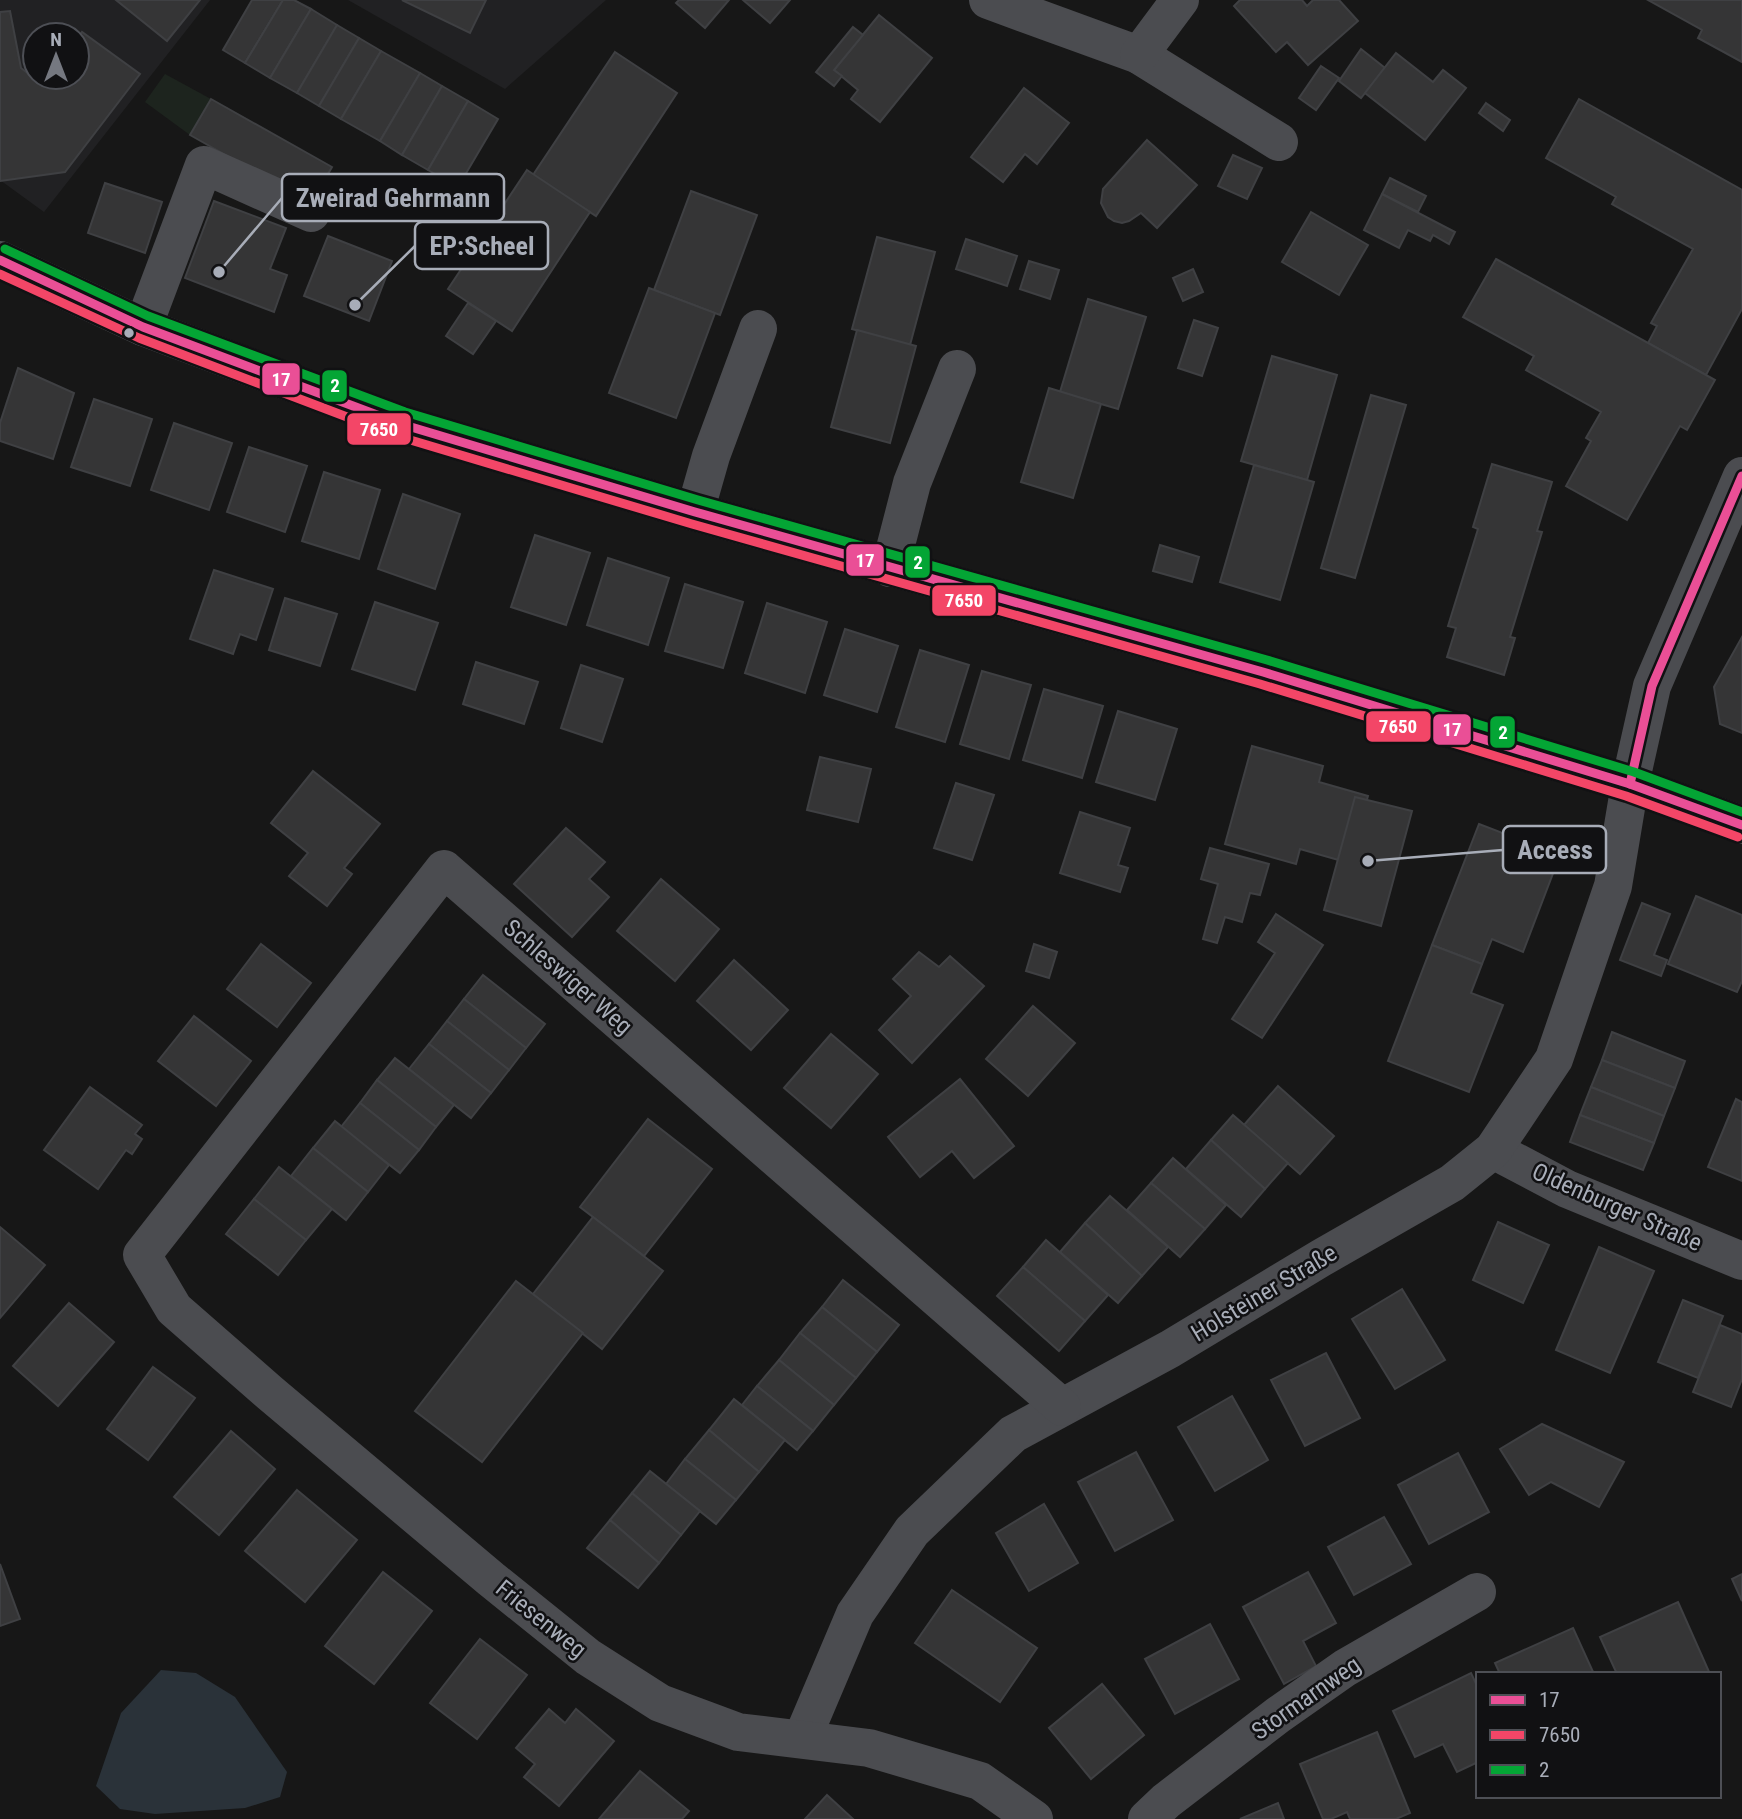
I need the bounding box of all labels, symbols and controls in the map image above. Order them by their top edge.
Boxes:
north arrow [21,21,91,91]
text: N [50,28,62,51]
callout: Zweirad Gehrmann [282,174,504,221]
text: Zweirad Gehrmann [296,183,490,213]
callout: EP:Scheel [415,222,548,269]
text: EP:Scheel [430,231,534,261]
unlabelled marker [122,326,136,340]
line badge: 17 [261,362,301,396]
text: 17 [271,368,291,391]
line badge: 2 [321,369,348,403]
text: 2 [330,374,340,397]
line badge: 7650 [346,412,412,446]
text: 7650 [360,418,398,441]
line badge: 17 [845,543,885,577]
line badge: 2 [904,545,931,579]
text: 17 [855,549,875,572]
text: 2 [913,551,923,574]
line badge: 7650 [931,584,997,617]
text: 7650 [945,589,983,612]
line badge: 7650 [1365,710,1432,743]
line badge: 17 [1432,713,1472,746]
text: 7650 [1379,715,1417,738]
line badge: 2 [1489,715,1516,749]
text: 17 [1442,718,1462,741]
text: 2 [1498,721,1508,744]
callout: Access [1503,826,1606,873]
text: Access [1517,835,1593,865]
street label: Schleswiger Weg [498,914,638,1040]
street label: Oldenburger Straße [1528,1157,1706,1257]
street label: Holsteiner Straße [1186,1239,1342,1347]
street label: Friesenweg [490,1574,592,1664]
street label: Stormarnweg [1246,1650,1366,1746]
legend [1476,1672,1721,1798]
text: 17 [1539,1688,1560,1712]
text: 7650 [1539,1723,1580,1747]
text: 2 [1539,1758,1549,1782]

